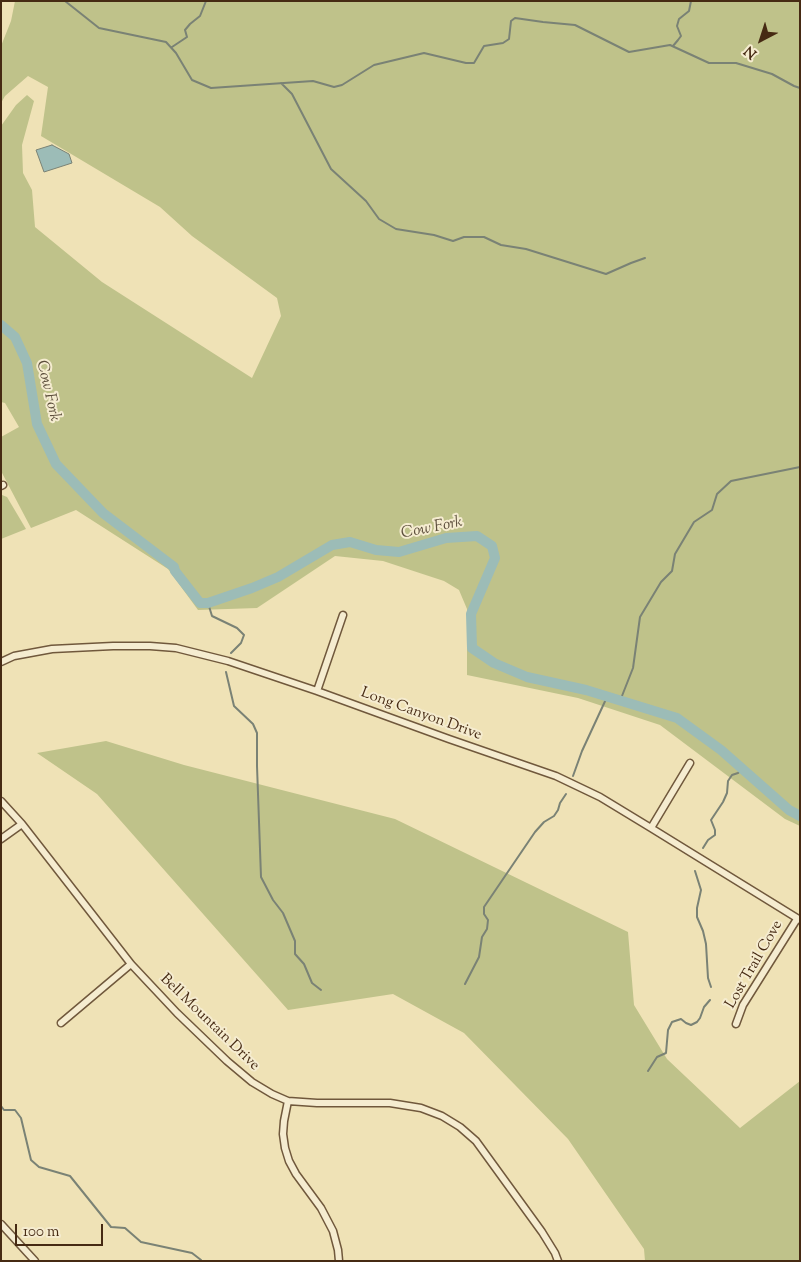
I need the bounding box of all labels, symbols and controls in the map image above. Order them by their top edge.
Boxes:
north arrow [736,15,786,65]
text: N [741,40,762,63]
water label: Cow Fork [31,359,63,423]
water label: Cow Fork [400,514,464,544]
street label: Long Canyon Drive [358,685,484,745]
street label: Lost Trail Cove [723,918,787,1012]
street label: Bell Mountain Drive [155,971,263,1075]
scale bar [18,1214,105,1246]
text: 100 m [23,1222,59,1243]

